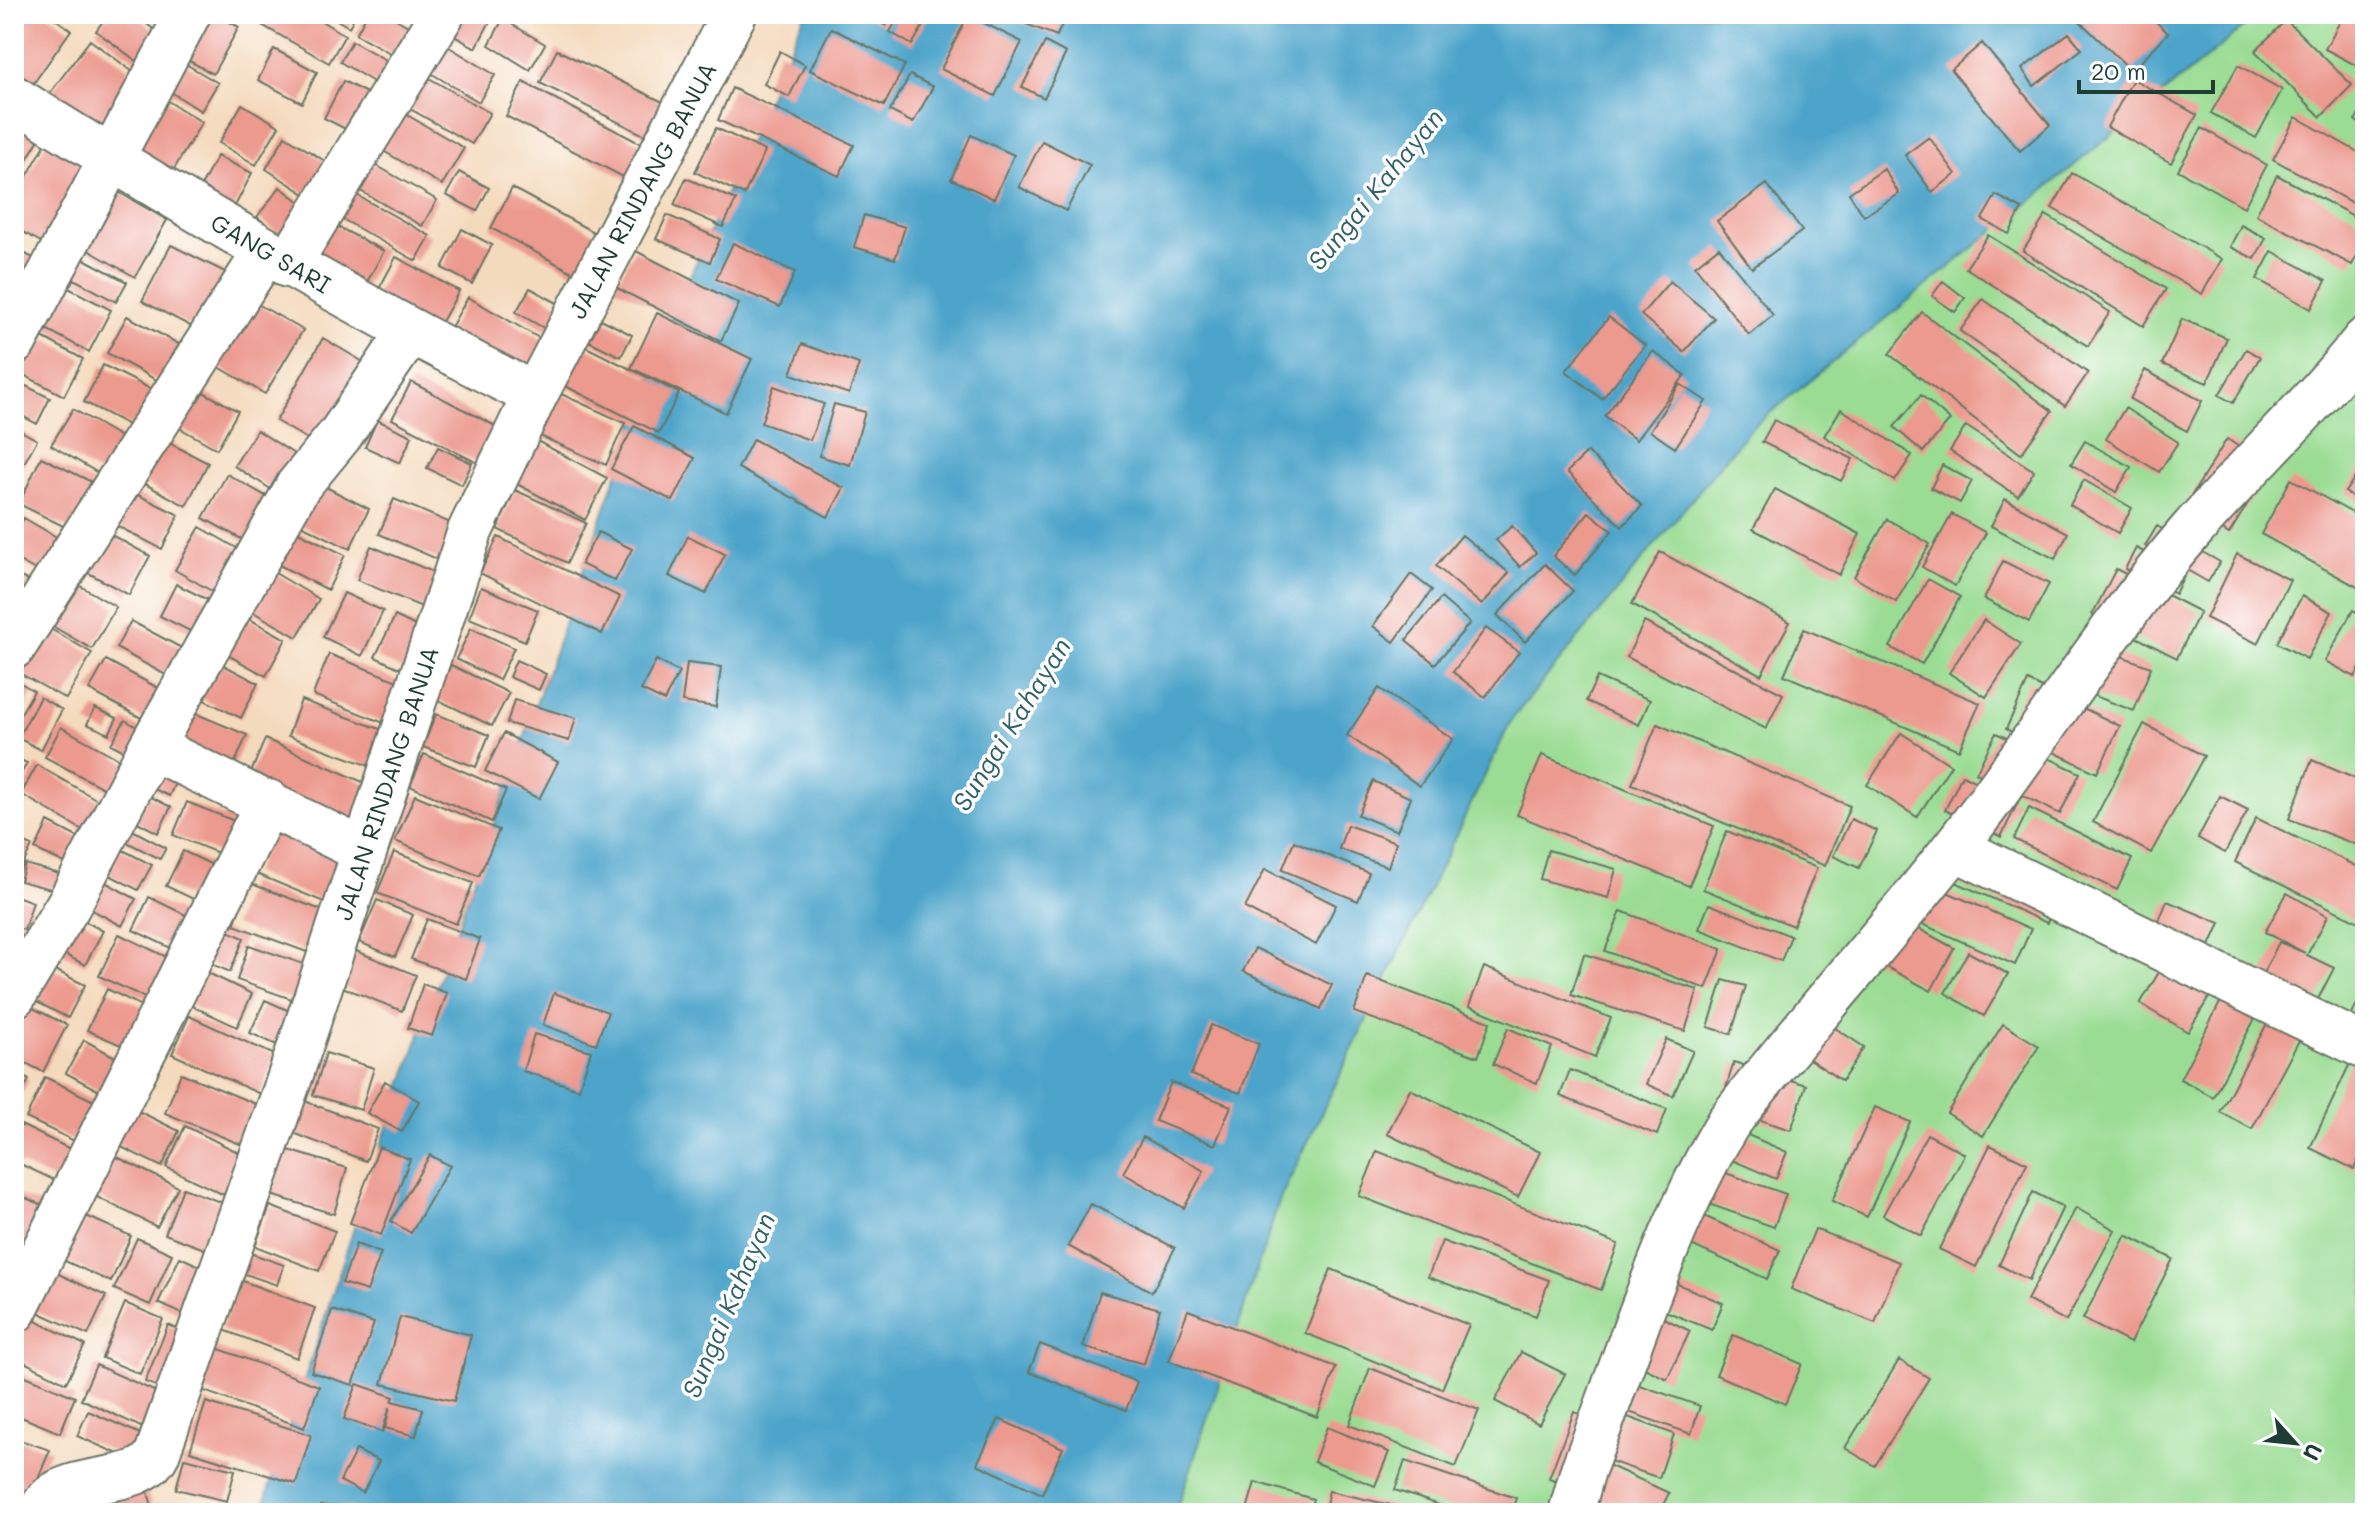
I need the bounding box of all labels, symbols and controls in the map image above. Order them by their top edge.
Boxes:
scale bar [2079,44,2213,94]
text: 20 m [2091,55,2146,86]
street label: JALAN RINDANG BANUA [561,56,723,324]
water label: Sungai Kahayan [1300,101,1450,277]
street label: GANG SARI [205,206,337,300]
water label: Sungai Kahayan [944,631,1078,817]
street label: JALAN RINDANG BANUA [327,642,445,924]
water label: Sungai Kahayan [674,1207,782,1403]
north arrow [2255,1403,2335,1483]
text: U [2297,1439,2330,1466]

